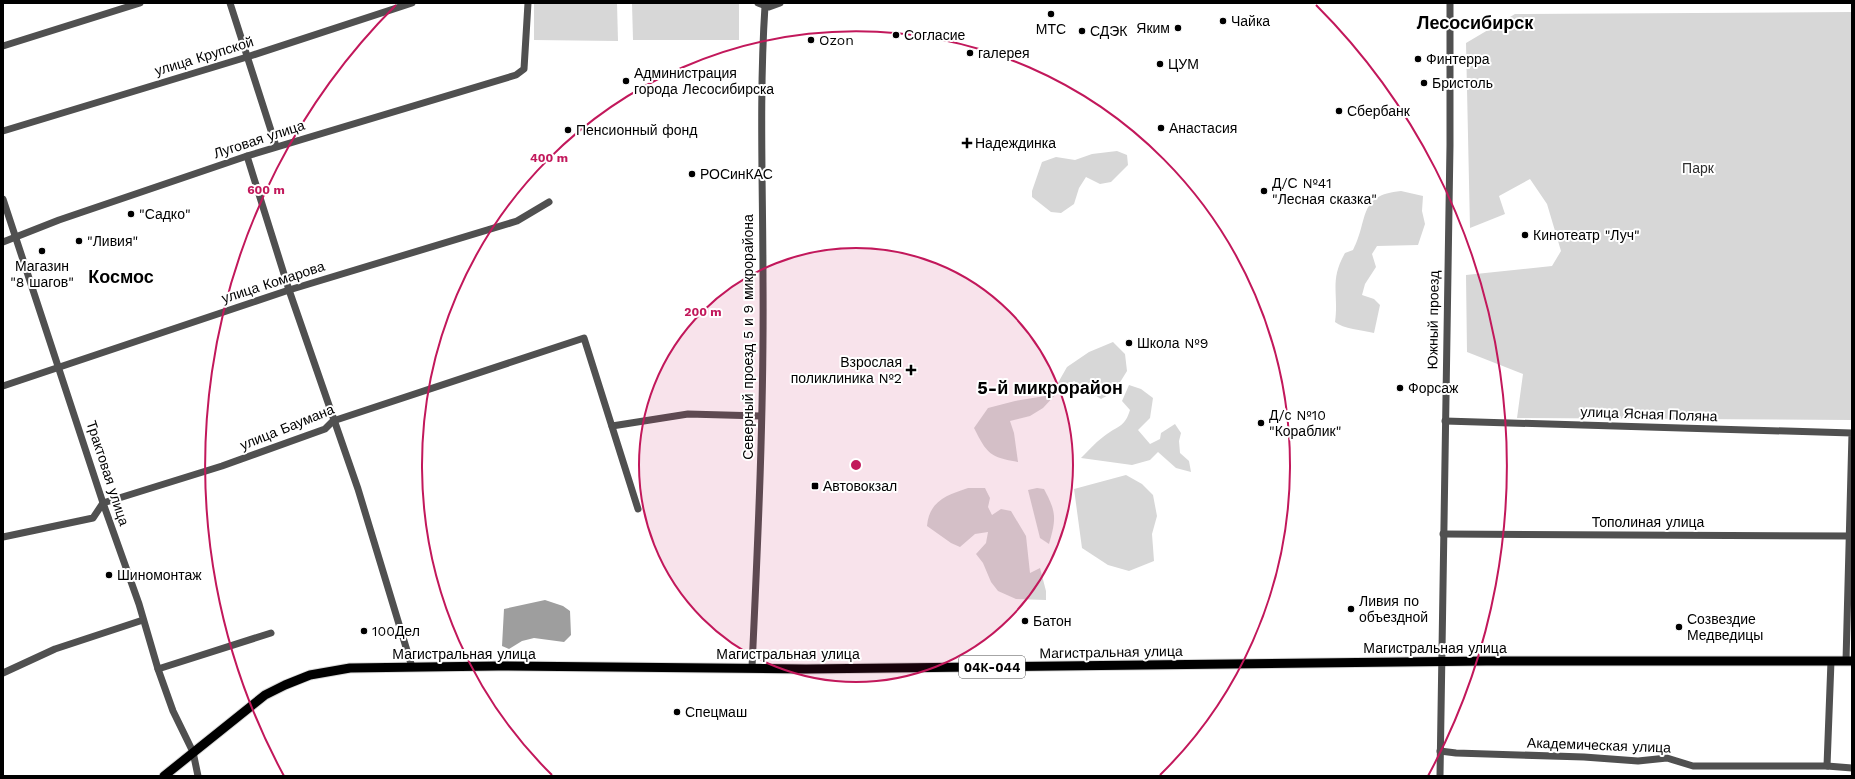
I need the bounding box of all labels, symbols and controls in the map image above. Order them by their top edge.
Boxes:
marker: МТС [1046,9,1056,19]
district label: Лесосибирск [1417,12,1534,33]
place label: Чайка [1231,13,1270,29]
marker: Чайка [1218,16,1228,26]
place label: Яким [1136,20,1170,36]
place label: МТС [1036,21,1066,37]
place label: СДЭК [1090,23,1128,39]
marker: Яким [1173,23,1183,33]
marker: СДЭК [1077,26,1087,36]
place label: Согласие [904,27,965,43]
marker: Согласие [891,30,901,40]
place label: Ozon [819,32,854,48]
street label: улица Крупской [153,33,255,79]
marker: Ozon [806,35,816,45]
place label: галерея [978,45,1030,61]
marker: галерея [965,48,975,58]
place label: Финтерра [1426,51,1490,67]
marker: Финтерра [1413,54,1423,64]
place label: ЦУМ [1168,56,1199,72]
marker: ЦУМ [1155,59,1165,69]
place label: Администрация города Лесосибирска [634,65,774,97]
place label: Бристоль [1432,75,1493,91]
marker: Администрация города Лесосибирска [621,76,631,86]
marker: Бристоль [1419,78,1429,88]
place label: Сбербанк [1347,103,1411,119]
marker: Сбербанк [1334,106,1344,116]
street label: Луговая улица [211,117,307,161]
place label: Анастасия [1169,120,1237,136]
place label: Пенсионный фонд [576,122,698,138]
marker: Анастасия [1156,123,1166,133]
marker: Пенсионный фонд [563,125,573,135]
place label: Надеждинка [975,135,1056,151]
marker: Надеждинка [962,138,972,148]
text: 400 m [530,151,568,165]
park label: Парк [1682,160,1715,176]
place label: РОСинКАС [700,166,773,182]
marker: РОСинКАС [687,169,697,179]
place label: Д/С №41 "Лесная сказка" [1272,175,1377,207]
text: 600 m [247,183,285,197]
marker: Д/С №41 "Лесная сказка" [1259,186,1269,196]
place label: "Садко" [139,206,191,222]
marker: "Садко" [126,209,136,219]
street label: Северный проезд 5 и 9 микрорайона [740,214,756,460]
place label: Кинотеатр "Луч" [1533,227,1640,243]
marker: Кинотеатр "Луч" [1520,230,1530,240]
place label: "Ливия" [87,233,138,249]
marker: "Ливия" [74,236,84,246]
marker: Магазин "8 шагов" [37,246,47,256]
place label: Магазин "8 шагов" [10,258,74,290]
street label: улица Комарова [220,258,327,306]
district label: Космос [88,266,154,287]
street label: Южный проезд [1424,270,1442,370]
text: 200 m [684,305,722,319]
place label: Школа №9 [1137,335,1208,351]
marker: Школа №9 [1124,338,1134,348]
place label: Взрослая поликлиника №2 [791,354,902,386]
marker: Взрослая поликлиника №2 [905,364,917,376]
district label: 5-й микрорайон [977,377,1123,398]
place label: Форсаж [1408,380,1459,396]
marker: Форсаж [1395,383,1405,393]
street label: улица Баумана [238,401,336,453]
street label: улица Ясная Поляна [1580,404,1718,424]
place label: Д/с №10 "Кораблик" [1269,407,1341,439]
street label: Трактовая улица [83,418,133,528]
marker: Д/с №10 "Кораблик" [1256,418,1266,428]
centre of rings [849,458,863,472]
place label: Автовокзал [823,478,897,494]
marker: Автовокзал [810,481,820,491]
street label: Тополиная улица [1592,514,1705,530]
place label: Шиномонтаж [117,567,202,583]
marker: Шиномонтаж [104,570,114,580]
place label: Ливия по объездной [1359,593,1428,625]
marker: Ливия по объездной [1346,604,1356,614]
place label: Созвездие Медведицы [1687,611,1763,643]
place label: Батон [1033,613,1071,629]
marker: Батон [1020,616,1030,626]
marker: Созвездие Медведицы [1674,622,1684,632]
place label: 100Дел [372,623,420,639]
marker: 100Дел [359,626,369,636]
street label: Магистральная улица [1363,640,1507,656]
street label: Магистральная улица [1039,643,1183,661]
street label: Магистральная улица [392,646,536,662]
street label: Магистральная улица [716,646,860,662]
road number: 04К-044 [959,656,1025,678]
place label: Спецмаш [685,704,747,720]
marker: Спецмаш [672,707,682,717]
street label: Академическая улица [1527,734,1671,756]

